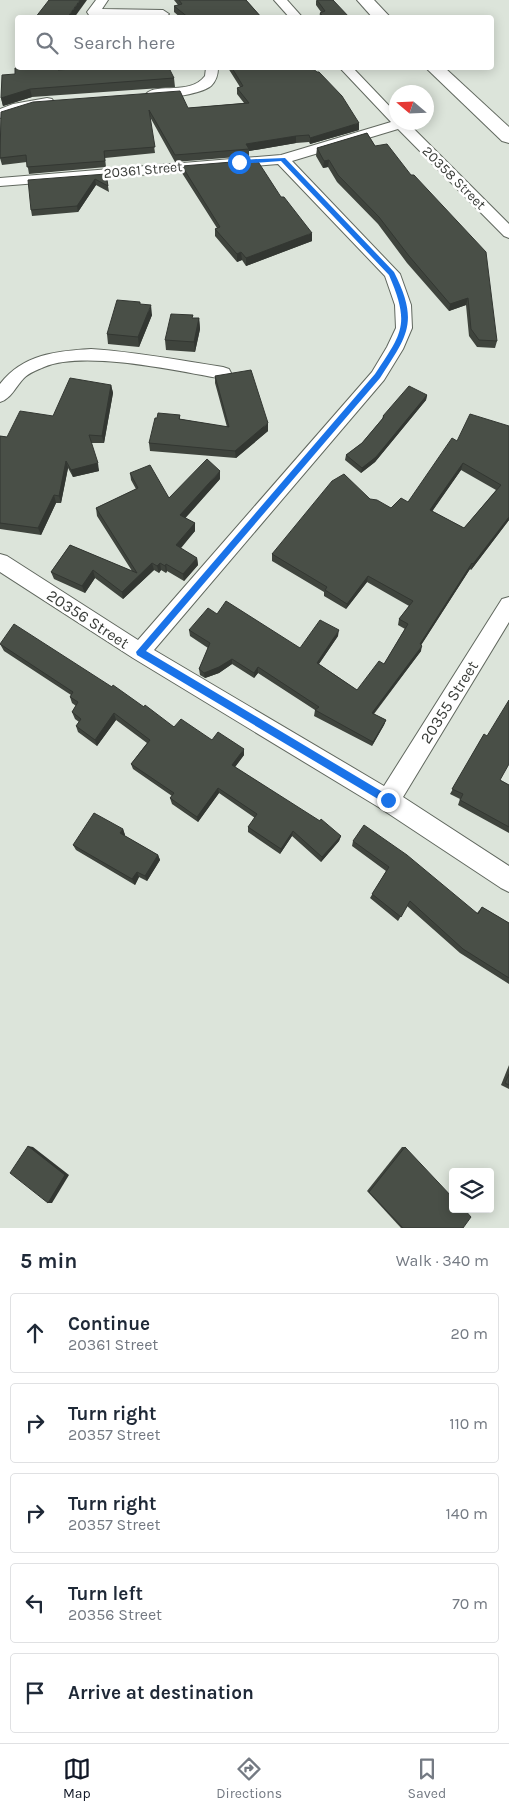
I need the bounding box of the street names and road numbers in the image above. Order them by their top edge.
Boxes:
street label: 20358 Street [419,143,489,213]
street label: 20361 Street [103,158,183,182]
street label: 20356 Street [43,585,133,653]
street label: 20355 Street [416,657,482,747]

